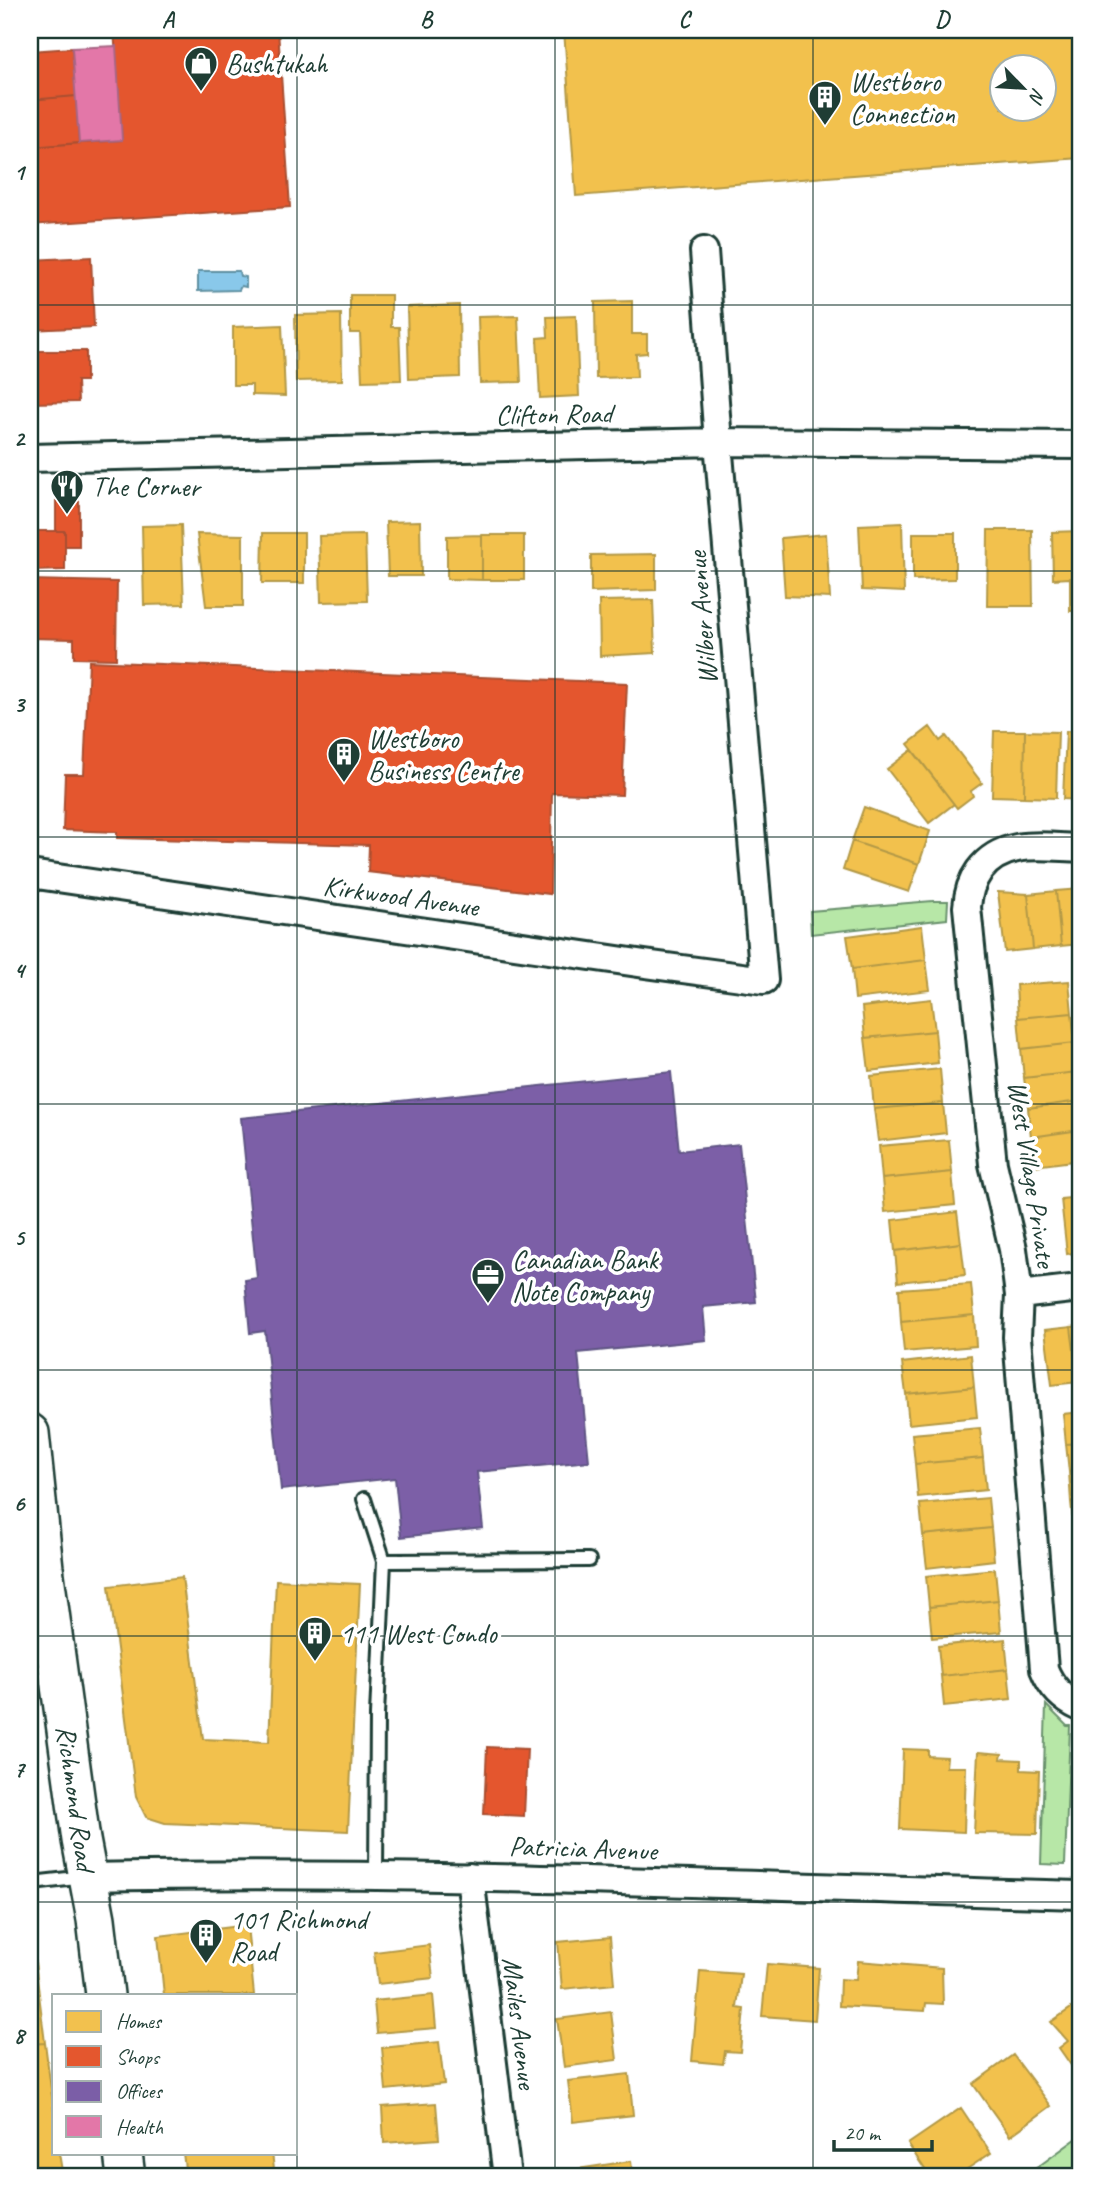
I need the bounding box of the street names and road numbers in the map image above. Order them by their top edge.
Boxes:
street label: Clifton Road [495,395,617,433]
street label: Wilber Avenue [679,548,725,686]
street label: Kirkwood Avenue [321,868,483,924]
street label: West Village Private [1000,1078,1064,1272]
street label: Richmond Road [48,1723,104,1877]
street label: Patricia Avenue [509,1828,659,1868]
street label: Mailes Avenue [495,1955,546,2093]

